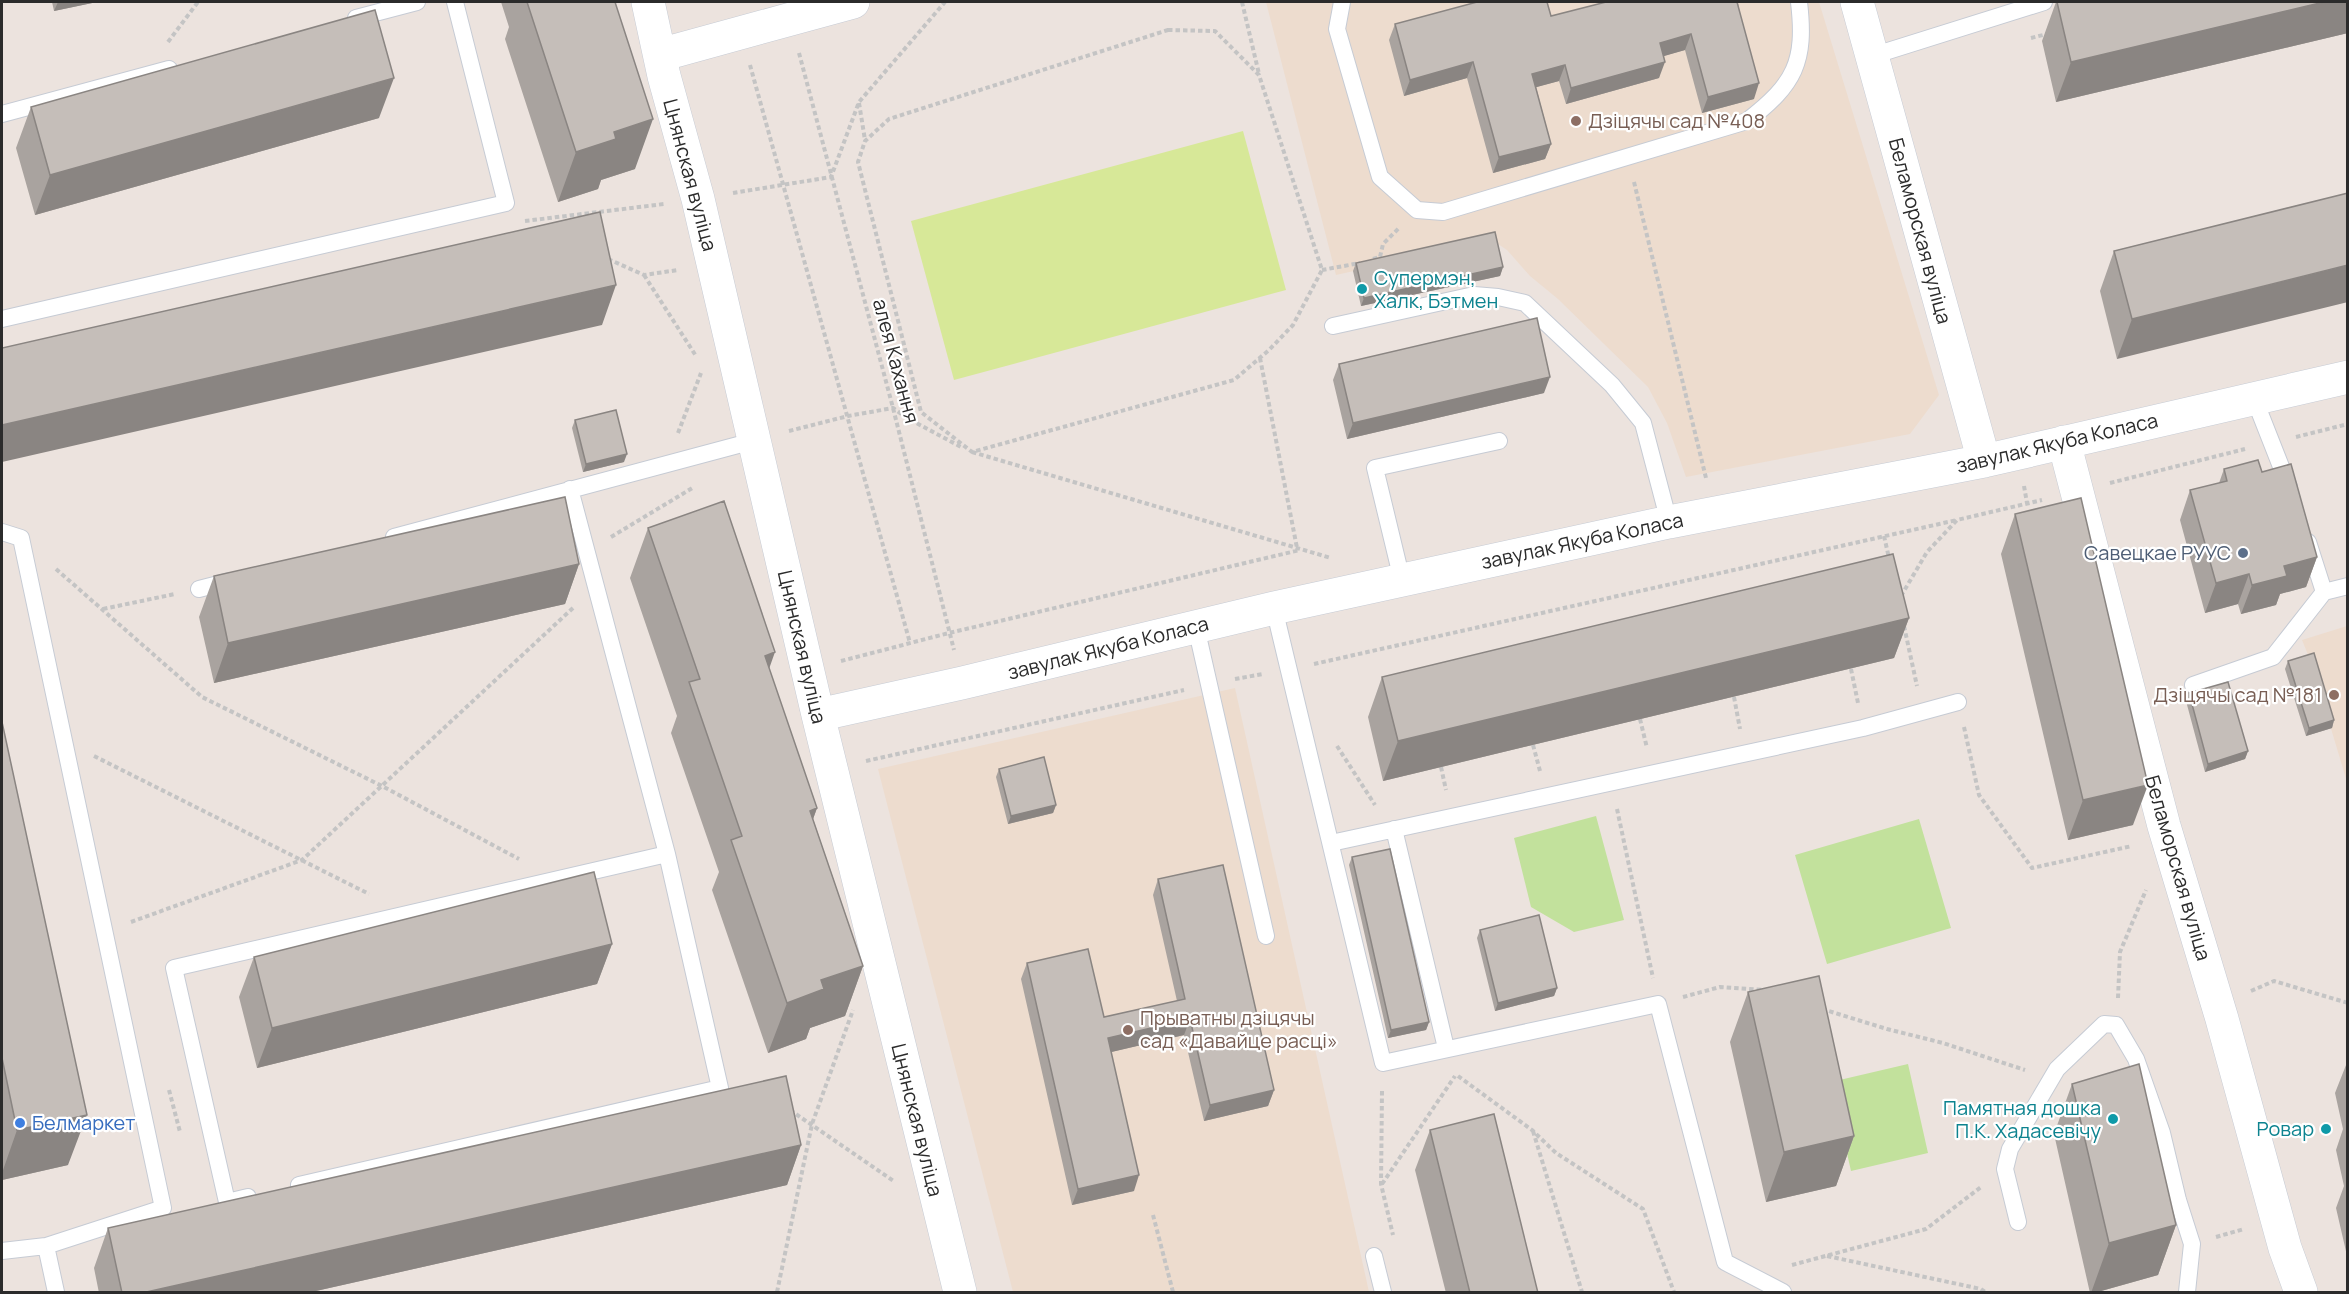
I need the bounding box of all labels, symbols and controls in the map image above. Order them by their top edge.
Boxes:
street label: Цнянская вуліца [657,96,724,254]
place label: Дзіцячы сад №408 [1588,107,1765,134]
marker: Дзіцячы сад №408 [1569,114,1583,128]
street label: Беламорская вуліца [1883,135,1958,327]
place label: Супермэн, Халк, Бэтмен [1374,264,1498,314]
marker: Супермэн, Халк, Бэтмен [1355,282,1369,296]
street label: алея Кахання [867,296,926,426]
street label: завулак Якуба Коласа [1953,406,2160,479]
street label: завулак Якуба Коласа [1478,506,1686,575]
place label: Савецкае РУУС [2084,539,2231,566]
marker: Савецкае РУУС [2236,546,2250,560]
street label: Цнянская вуліца [772,568,833,726]
street label: завулак Якуба Коласа [1005,609,1211,686]
place label: Дзіцячы сад №181 [2153,681,2322,708]
marker: Дзіцячы сад №181 [2327,688,2341,702]
street label: Беламорская вуліца [2139,772,2218,964]
place label: Прыватны дзіцячы сад «Давайце расці» [1140,1004,1338,1054]
marker: Прыватны дзіцячы сад «Давайце расці» [1121,1023,1135,1037]
street label: Цнянская вуліца [885,1041,950,1199]
place label: Памятная дошка П.К. Хадасевічу [1943,1094,2101,1144]
place label: Белмаркет [32,1109,135,1136]
marker: Памятная дошка П.К. Хадасевічу [2106,1112,2120,1126]
place label: Ровар [2256,1115,2314,1142]
marker: Белмаркет [13,1116,27,1130]
marker: Ровар [2319,1122,2333,1136]

